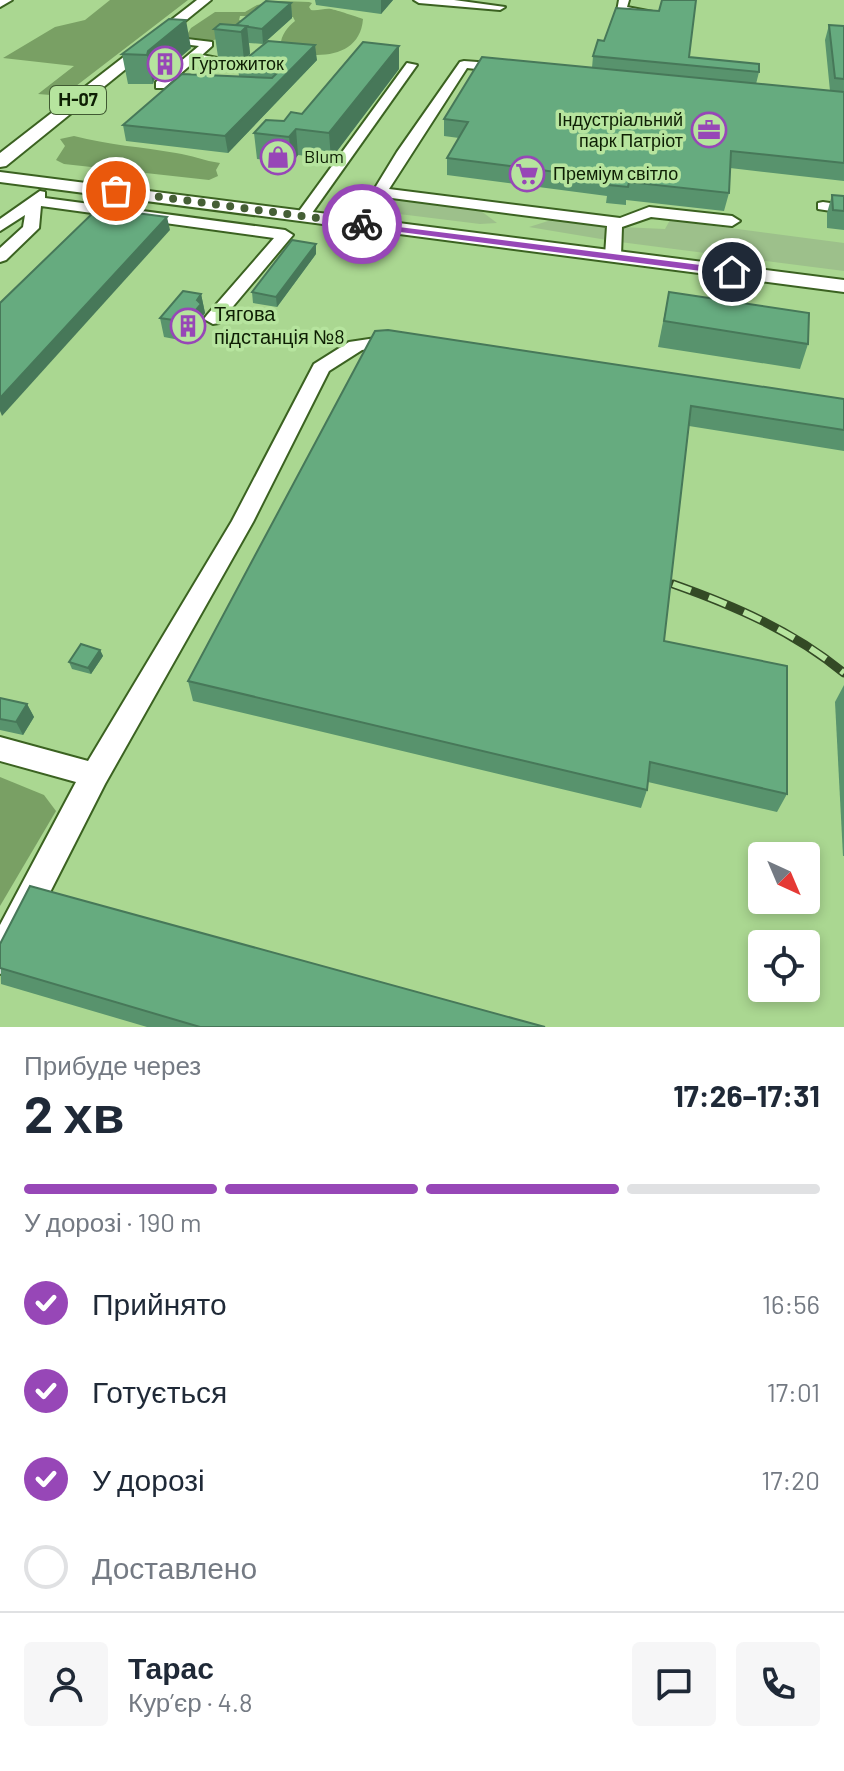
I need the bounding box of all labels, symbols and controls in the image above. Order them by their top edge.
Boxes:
building icon: Гуртожиток [146,45,184,83]
place label: Гуртожиток [191,52,284,74]
road number: Н-07 [50,86,106,114]
place label: Індустріальний парк Патріот [558,108,683,151]
office icon: Індустріальний парк Патріот [690,111,728,149]
shop icon: Blum [259,138,297,176]
place label: Blum [304,145,344,167]
supermarket icon: Преміум світло [508,155,546,193]
pin [82,157,150,225]
place label: Преміум світло [553,162,678,184]
icon: bag [94,169,138,213]
courier [322,184,402,264]
icon: bike [340,202,384,246]
pin [698,238,766,306]
icon: home [710,250,754,294]
place label: Тягова підстанція №8 [214,301,345,348]
building icon: Тягова підстанція №8 [169,307,207,345]
north arrow [748,842,820,914]
map controls [748,842,820,1002]
button: locate [748,930,820,1002]
text: Прибуде через [24,1049,201,1080]
text: 17:26–17:31 [673,1077,820,1113]
text: 2 хв [24,1081,124,1143]
text: У дорозі · 190 m [24,1206,202,1237]
icon: check [24,1281,68,1325]
text: Прийнято [92,1285,227,1321]
text: 16:56 [762,1288,820,1319]
icon: check [24,1369,68,1413]
text: Готується [92,1373,227,1409]
text: 17:01 [767,1376,820,1407]
icon: check [24,1457,68,1501]
text: У дорозі [92,1461,205,1497]
text: 17:20 [761,1464,820,1495]
text: Доставлено [92,1549,257,1585]
button: person [24,1642,108,1726]
button: chat [632,1642,716,1726]
button: phone [736,1642,820,1726]
text: Тарас [128,1649,214,1685]
text: Кур’єр · 4.8 [128,1686,253,1717]

